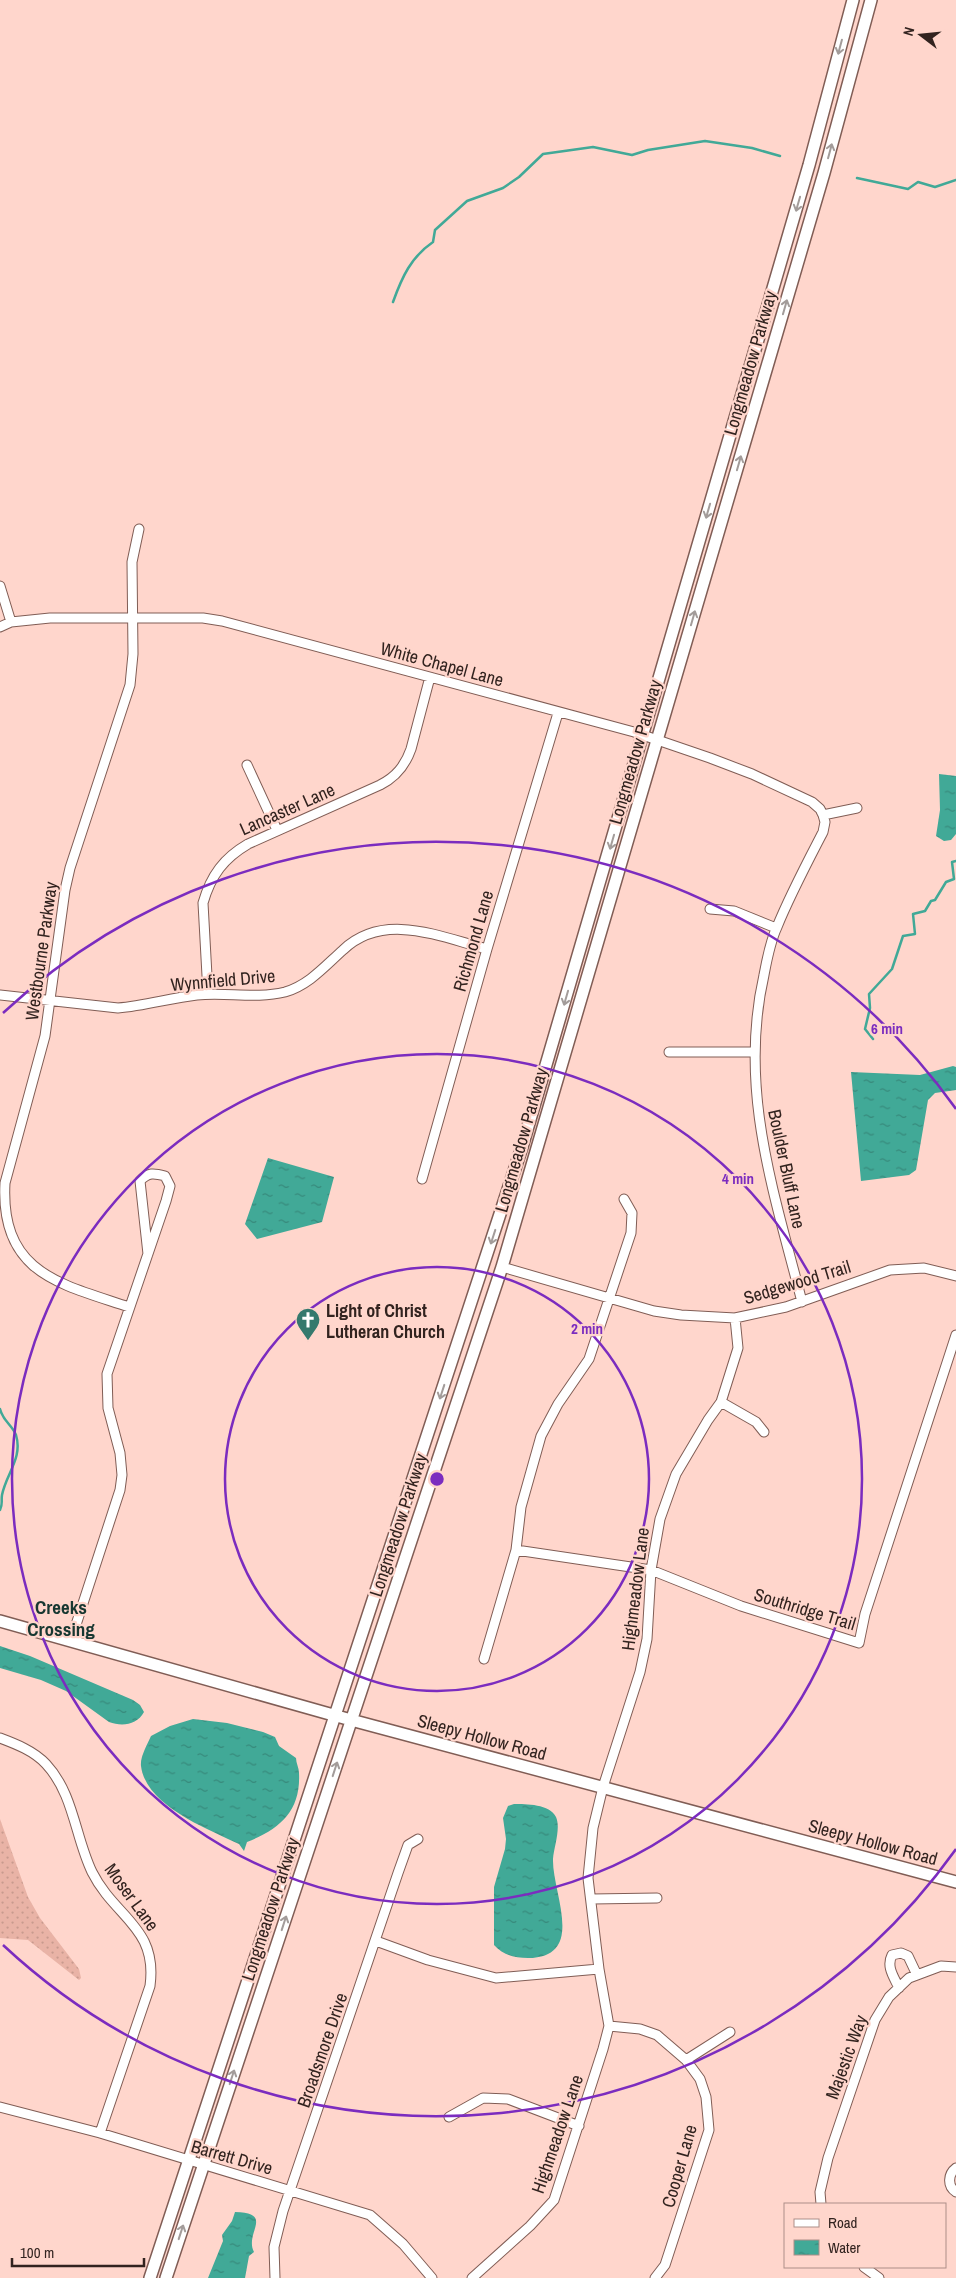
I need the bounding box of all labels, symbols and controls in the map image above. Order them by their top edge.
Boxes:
north arrow [896,10,946,60]
text: N [899,25,918,38]
one-way arrow [835,39,845,55]
one-way arrow [826,143,836,159]
one-way arrow [792,195,802,211]
street label: Longmeadow Parkway [717,287,783,438]
one-way arrow [780,299,790,315]
one-way arrow [734,455,744,471]
one-way arrow [703,503,713,519]
one-way arrow [688,611,698,627]
street label: White Chapel Lane [378,636,506,692]
street label: Longmeadow Parkway [602,676,668,827]
street label: Lancaster Lane [235,777,339,841]
one-way arrow [606,834,616,850]
street label: Westbourne Parkway [19,879,63,1022]
street label: Richmond Lane [447,887,499,995]
street label: Wynnfield Drive [170,963,276,997]
one-way arrow [560,990,570,1006]
text: 6 min [871,1018,903,1039]
street label: Longmeadow Parkway [488,1064,554,1215]
street label: Boulder Bluff Lane [762,1107,812,1231]
text: 4 min [722,1168,754,1189]
one-way arrow [488,1229,498,1245]
street label: Sedgewood Trail [740,1254,854,1310]
place label: Light of Christ Lutheran Church [326,1298,445,1344]
church icon: Light of Christ Lutheran Church [295,1307,321,1341]
text: 2 min [571,1318,603,1339]
one-way arrow [437,1383,447,1399]
street label: Longmeadow Parkway [363,1450,433,1600]
centre of rings [428,1470,446,1488]
street label: Highmeadow Lane [615,1526,655,1652]
street label: Southridge Trail [751,1582,859,1636]
district label: Creeks Crossing [27,1594,95,1642]
street label: Sleepy Hollow Road [415,1708,549,1766]
one-way arrow [331,1762,340,1778]
street label: Sleepy Hollow Road [806,1813,940,1871]
street label: Longmeadow Parkway [235,1834,305,1984]
street label: Moser Lane [99,1858,165,1936]
one-way arrow [279,1916,289,1932]
street label: Broadsmore Drive [291,1989,353,2111]
street label: Majestic Way [819,2011,873,2103]
one-way arrow [228,2070,237,2086]
street label: Highmeadow Lane [525,2071,589,2197]
street label: Cooper Lane [655,2122,703,2210]
street label: Barrett Drive [188,2133,276,2181]
legend [784,2203,946,2268]
text: Road [828,2212,857,2233]
one-way arrow [176,2224,186,2240]
scale bar [12,2236,145,2268]
text: Water [828,2237,860,2258]
text: 100 m [20,2242,54,2263]

